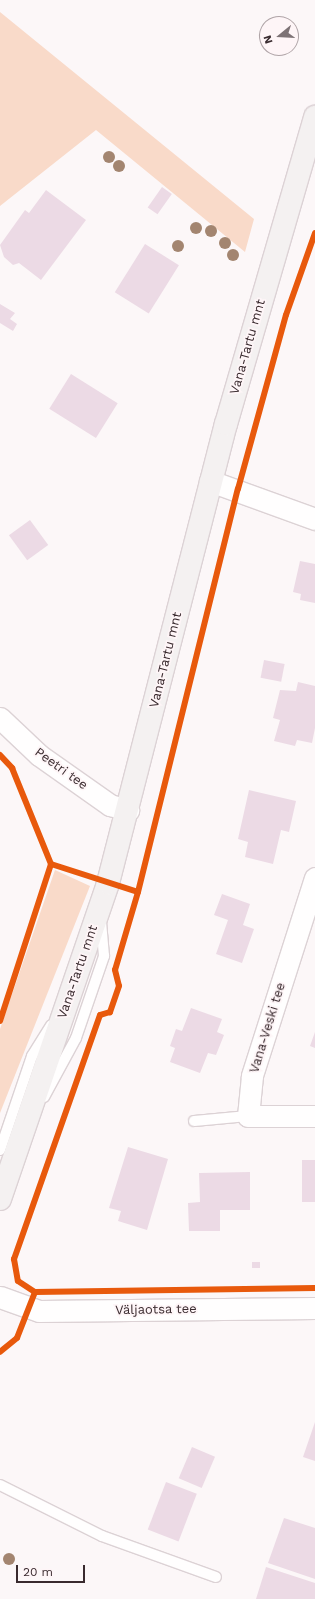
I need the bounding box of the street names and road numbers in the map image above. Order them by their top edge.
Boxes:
street label: Vana-Tartu mnt [227,298,269,396]
street label: Vana-Tartu mnt [147,611,185,709]
street label: Peetri tee [31,745,91,793]
street label: Vana-Tartu mnt [55,923,101,1021]
street label: Vana-Veski tee [247,981,289,1075]
street label: Väljaotsa tee [115,1301,197,1319]

